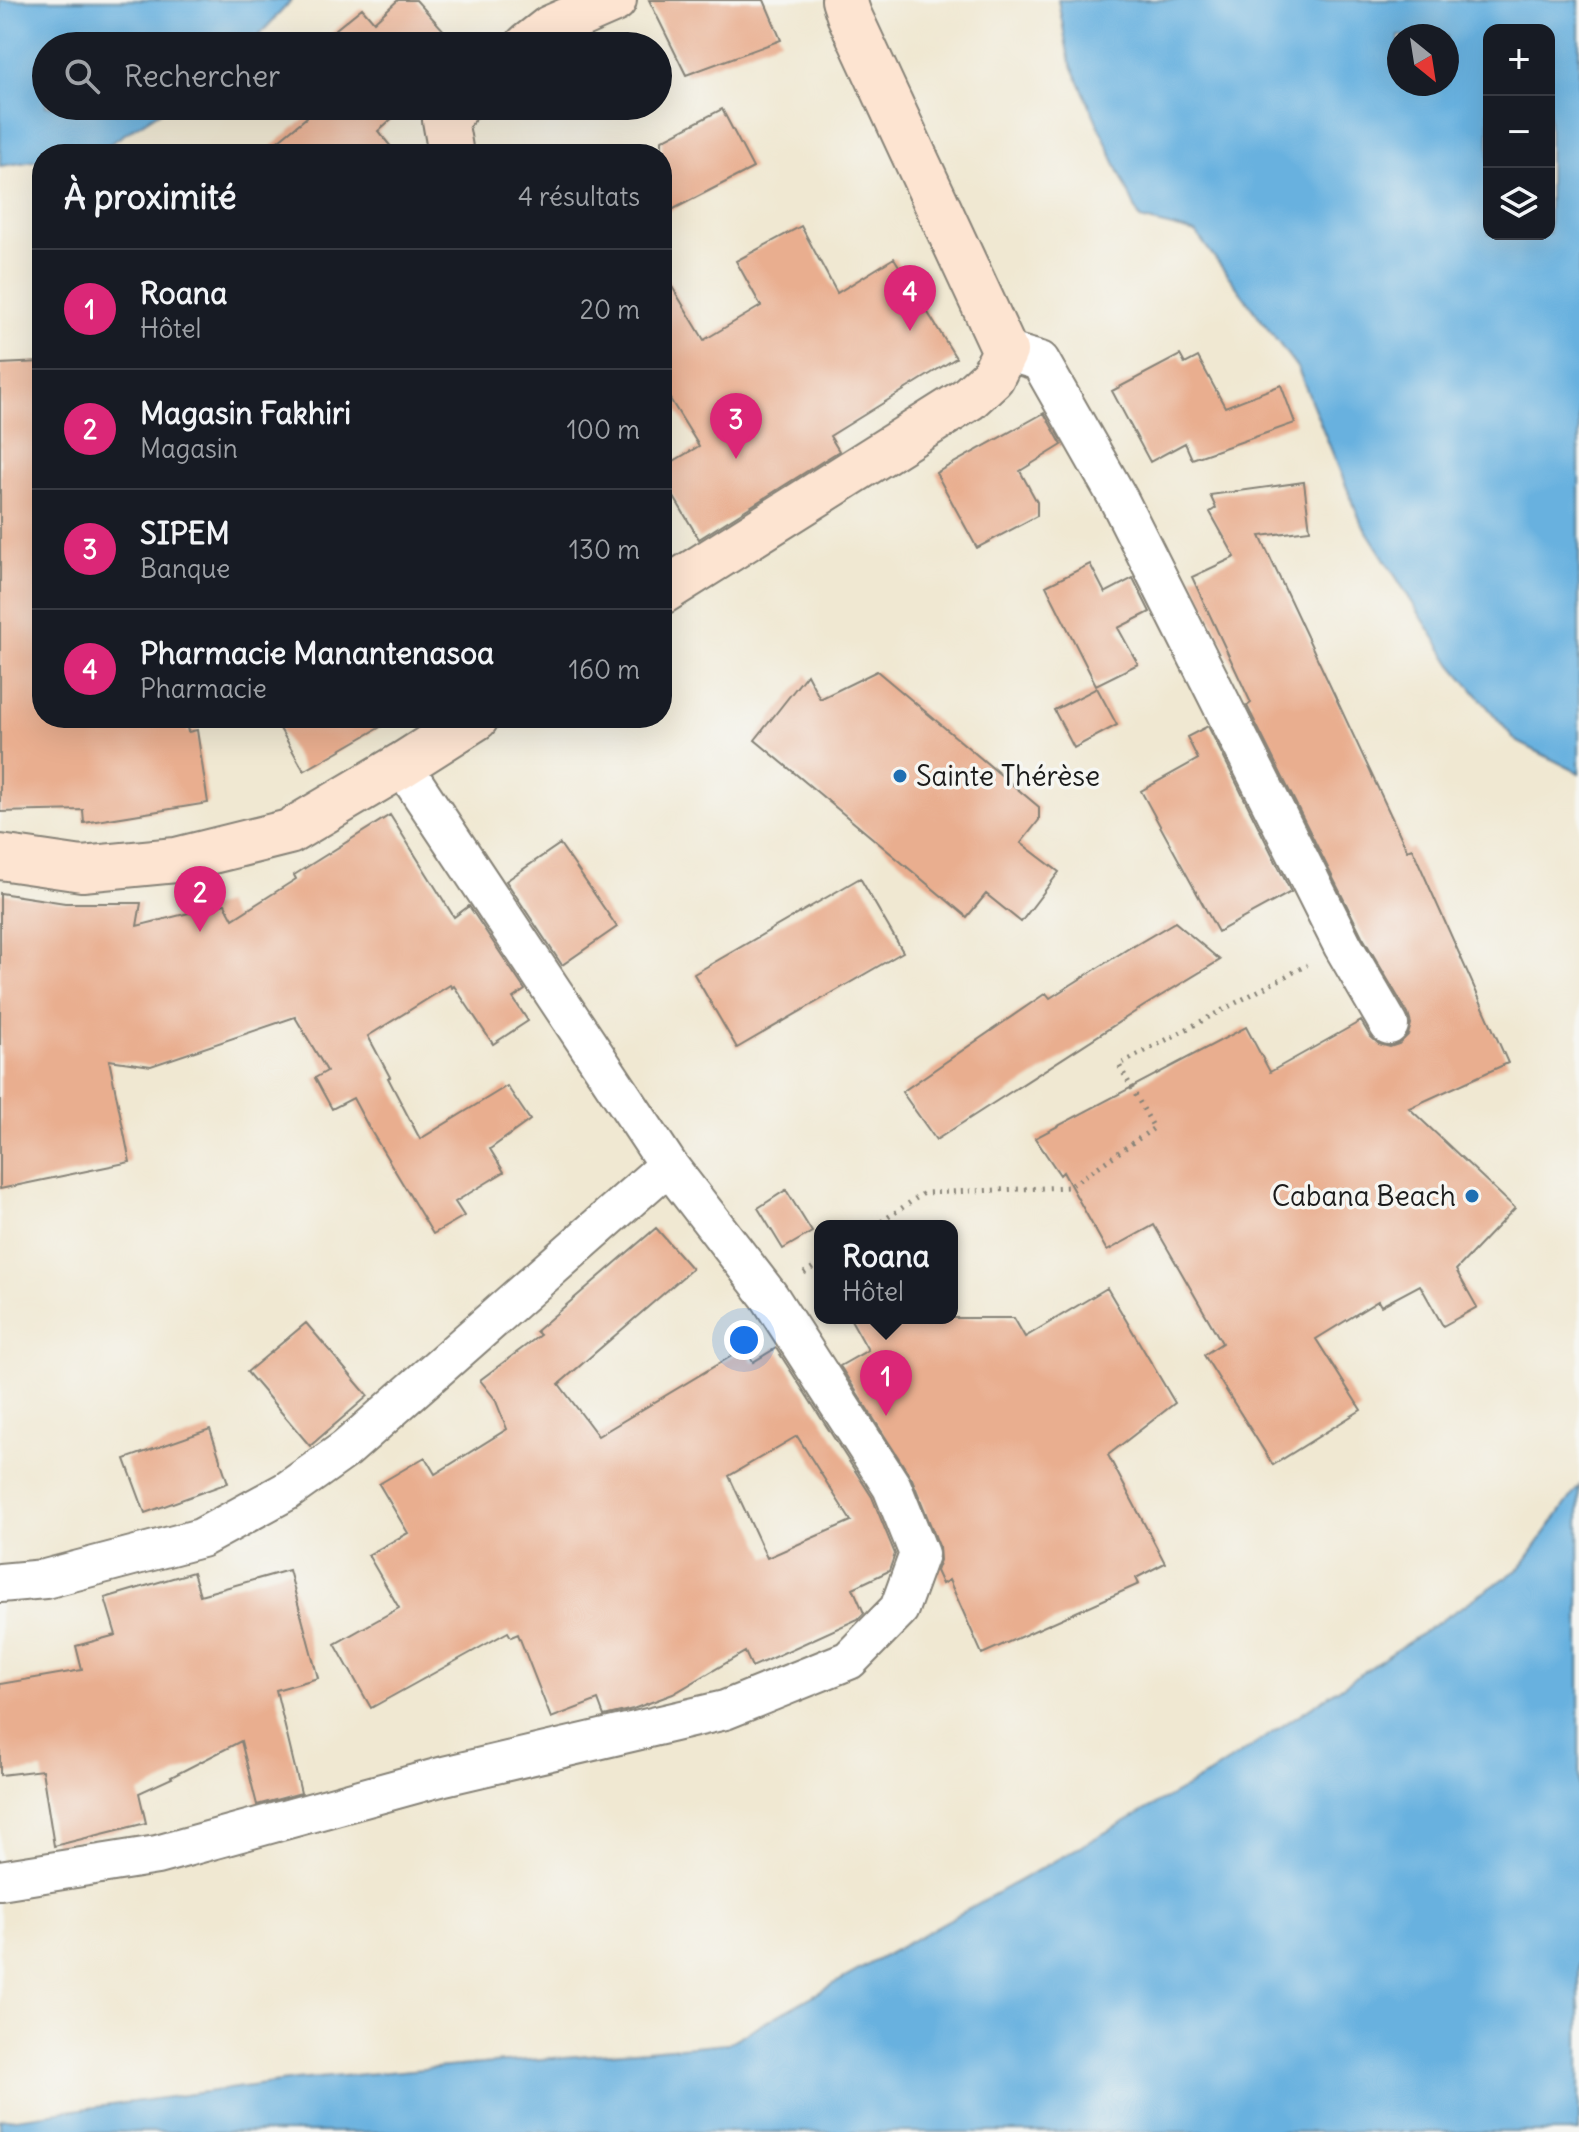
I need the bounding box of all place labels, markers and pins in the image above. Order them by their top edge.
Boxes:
pin: 4 [884,265,936,331]
pin: 3 [710,393,762,459]
place label: Sainte Thérèse [916,758,1100,794]
marker: Sainte Thérèse [891,767,909,785]
pin: 2 [174,866,226,932]
place label: Cabana Beach [1272,1178,1456,1214]
marker: Cabana Beach [1463,1187,1481,1205]
pin: 1 [860,1350,912,1416]

